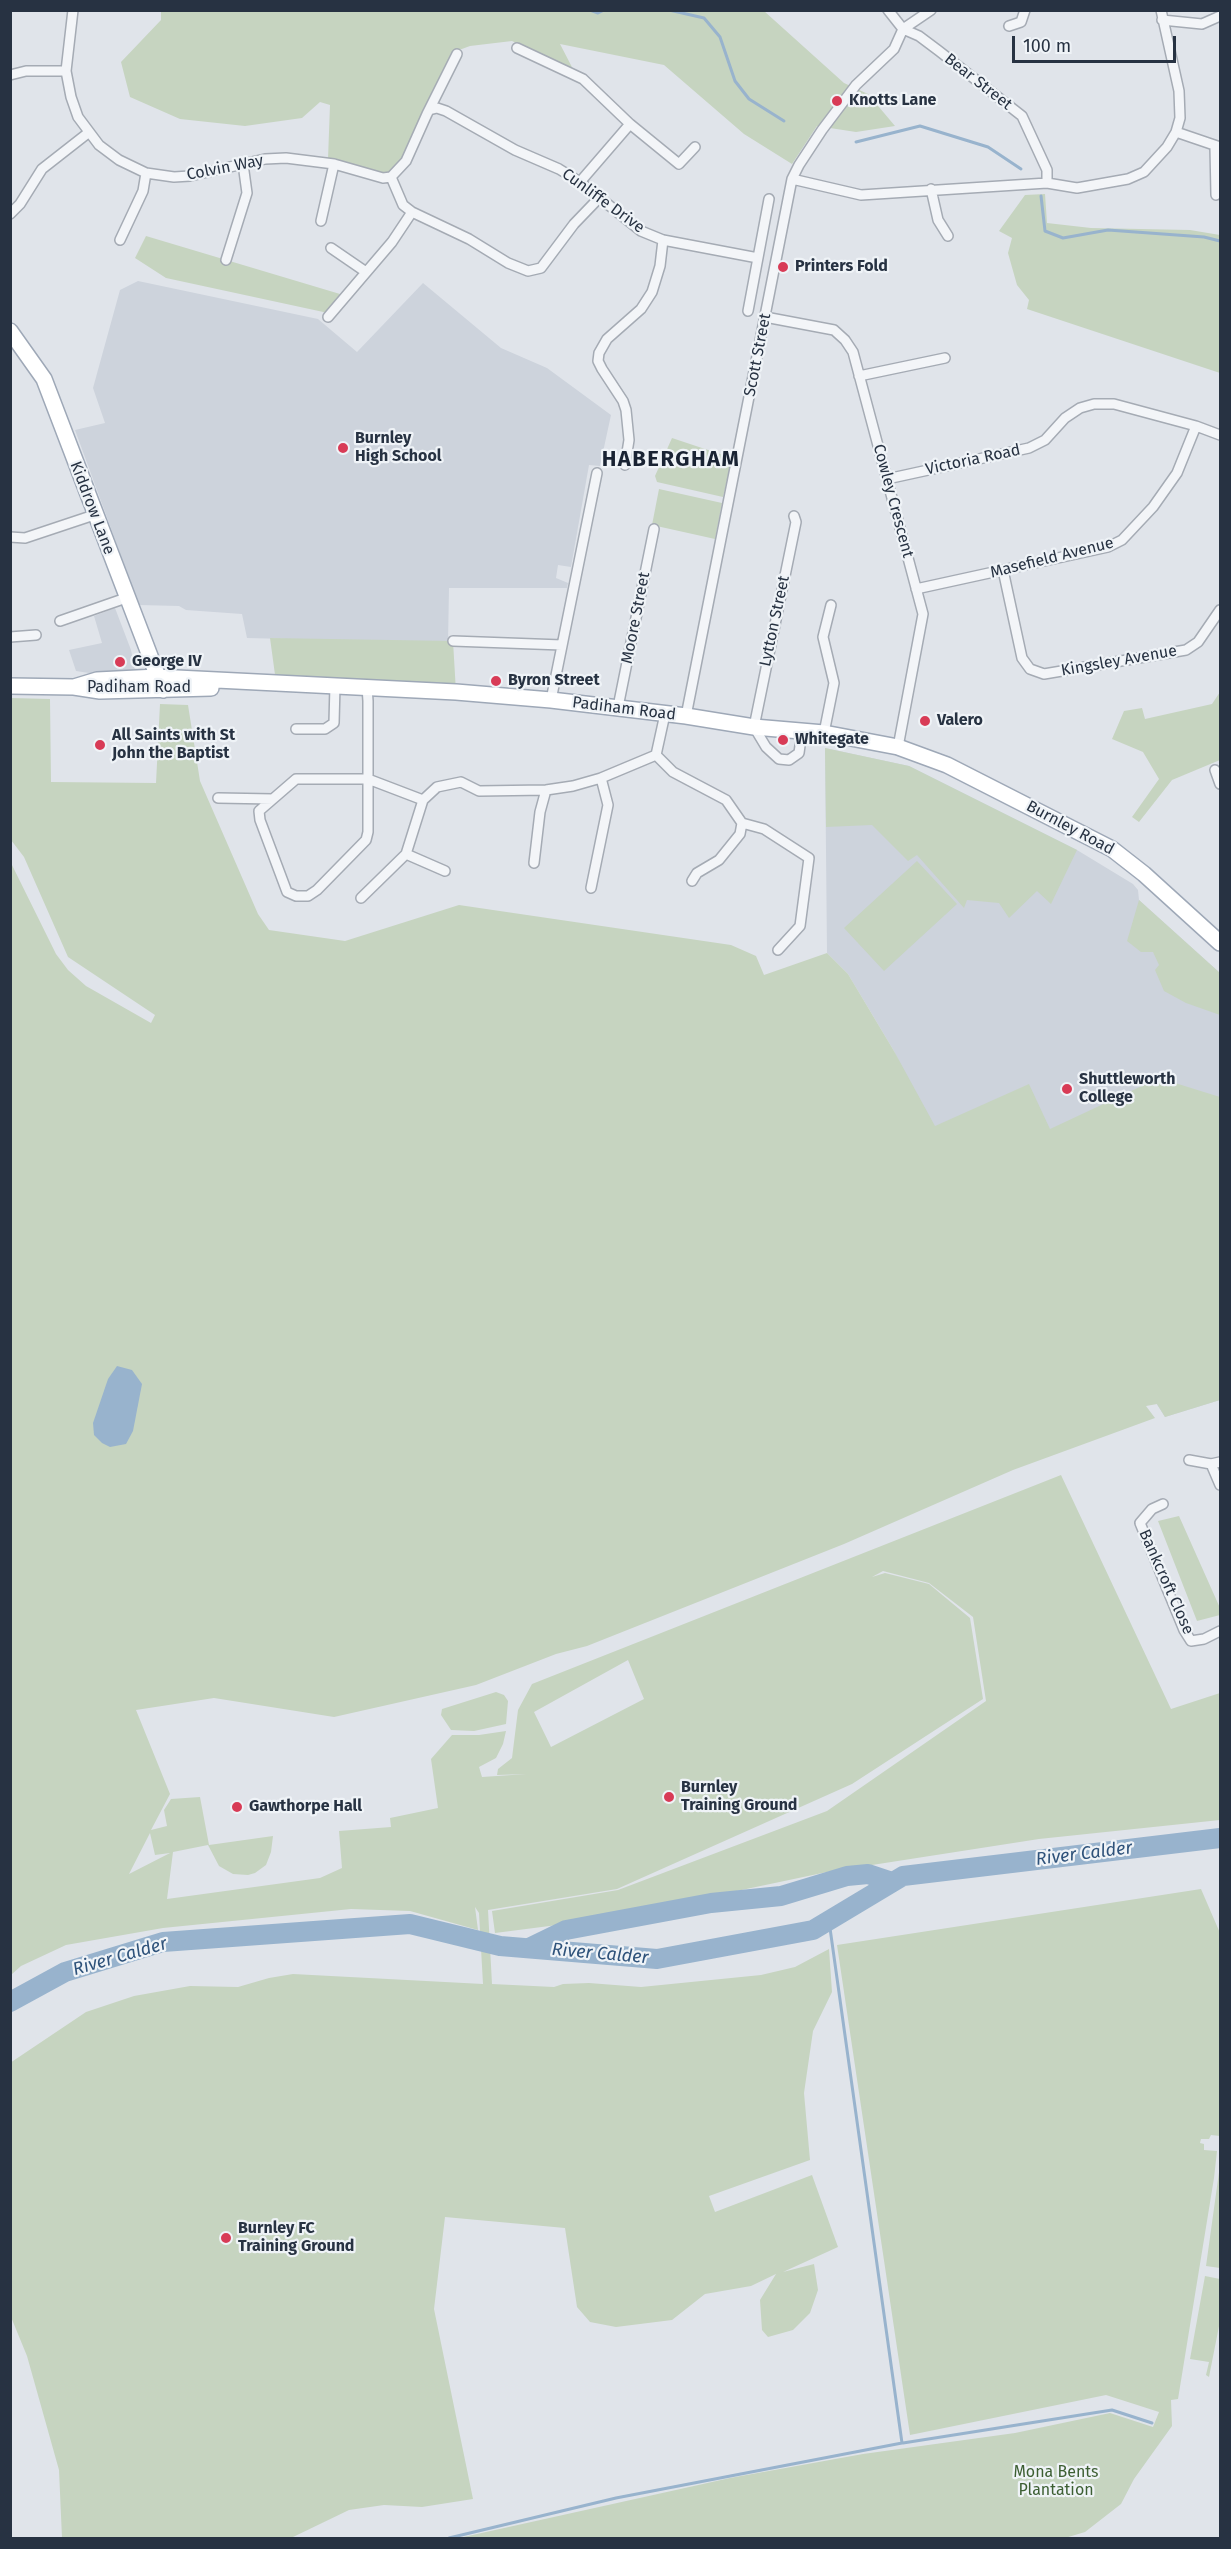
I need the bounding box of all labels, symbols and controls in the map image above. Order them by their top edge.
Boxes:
scale bar [1015,24,1178,62]
text: 100 m [1023,35,1071,57]
street label: Bear Street [940,50,1016,114]
place label: Knotts Lane [849,91,936,111]
marker: Knotts Lane [830,94,844,108]
street label: Colvin Way [185,151,265,185]
street label: Cunliffe Drive [558,165,648,237]
place label: Printers Fold [795,257,888,277]
marker: Printers Fold [776,260,790,274]
street label: Scott Street [741,312,775,398]
place label: Burnley High School [355,429,441,467]
marker: Burnley High School [336,441,350,455]
street label: Victoria Road [924,441,1022,479]
street label: Cowley Crescent [869,442,917,560]
district label: HABERGHAM [602,447,740,473]
street label: Kiddrow Lane [65,459,119,557]
street label: Masefield Avenue [988,533,1116,583]
street label: Moore Street [618,570,654,666]
street label: Lytton Street [756,574,794,668]
street label: Kingsley Avenue [1059,641,1179,681]
place label: George IV [132,652,202,672]
marker: George IV [113,655,127,669]
place label: Byron Street [508,671,600,691]
marker: Byron Street [489,674,503,688]
street label: Padiham Road [87,678,191,698]
street label: Padiham Road [571,693,677,725]
place label: Valero [937,711,983,731]
marker: Valero [918,714,932,728]
place label: All Saints with St John the Baptist [112,726,235,764]
place label: Whitegate [795,730,869,750]
marker: Whitegate [776,733,790,747]
marker: All Saints with St John the Baptist [93,738,107,752]
street label: Burnley Road [1023,797,1117,859]
place label: Shuttleworth College [1079,1070,1175,1108]
marker: Shuttleworth College [1060,1082,1074,1096]
street label: Bankcroft Close [1134,1527,1198,1637]
place label: Burnley Training Ground [681,1778,797,1816]
marker: Burnley Training Ground [662,1790,676,1804]
place label: Gawthorpe Hall [249,1797,362,1817]
marker: Gawthorpe Hall [230,1800,244,1814]
water label: River Calder [1035,1837,1133,1871]
water label: River Calder [70,1933,170,1981]
water label: River Calder [551,1939,649,1969]
place label: Burnley FC Training Ground [238,2219,354,2257]
marker: Burnley FC Training Ground [219,2231,233,2245]
park label: Mona Bents Plantation [1013,2463,1099,2501]

